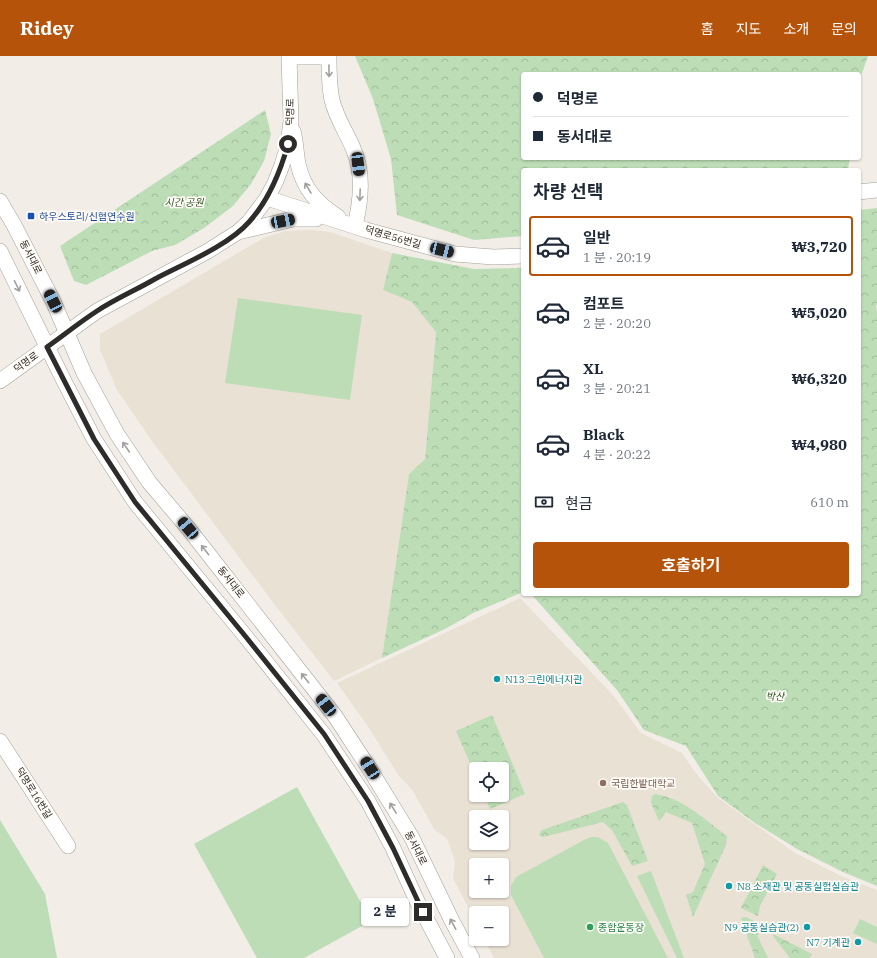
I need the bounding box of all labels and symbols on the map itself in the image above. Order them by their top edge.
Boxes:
one-way arrow [325,64,333,77]
street label: 덕명로 [283,98,297,126]
route start [279,135,297,153]
car [351,151,365,177]
one-way arrow [303,182,311,194]
one-way arrow [357,188,364,201]
park label: 시간 공원 [165,196,204,209]
place label: 하우스토리/신협연수원 [39,210,135,223]
marker: 하우스토리/신협연수원 [26,211,36,221]
car [270,213,296,229]
street label: 덕명로56번길 [363,223,423,251]
street label: 동서대로 [17,238,45,276]
car [429,241,455,259]
one-way arrow [14,279,21,291]
car [42,288,64,314]
street label: 덕명로 [11,349,41,375]
one-way arrow [122,442,130,453]
car [176,515,200,541]
one-way arrow [201,545,209,556]
street label: 동서대로 [215,563,247,601]
one-way arrow [301,672,309,683]
place label: N13 그린에너지관 [505,673,583,686]
marker: N13 그린에너지관 [492,674,502,684]
park label: 박산 [766,690,786,703]
car [314,692,338,718]
car [358,755,382,781]
street label: 덕명로16번길 [13,765,55,821]
place label: 국립한밭대학교 [611,777,675,790]
marker: 국립한밭대학교 [598,778,608,788]
one-way arrow [389,802,397,814]
street label: 동서대로 [402,829,430,867]
place label: N8 소재관 및 공동실험실습관 [737,880,860,893]
marker: N8 소재관 및 공동실험실습관 [724,881,734,891]
callout: 2 분 [361,898,409,926]
route end [414,903,432,921]
one-way arrow [449,918,457,930]
place label: 종합운동장 [598,921,644,934]
place label: N9 공동실습관(2) [724,921,799,934]
marker: 종합운동장 [585,922,595,932]
marker: N9 공동실습관(2) [802,922,812,932]
place label: N7 기계관 [806,936,851,949]
marker: N7 기계관 [853,937,863,947]

